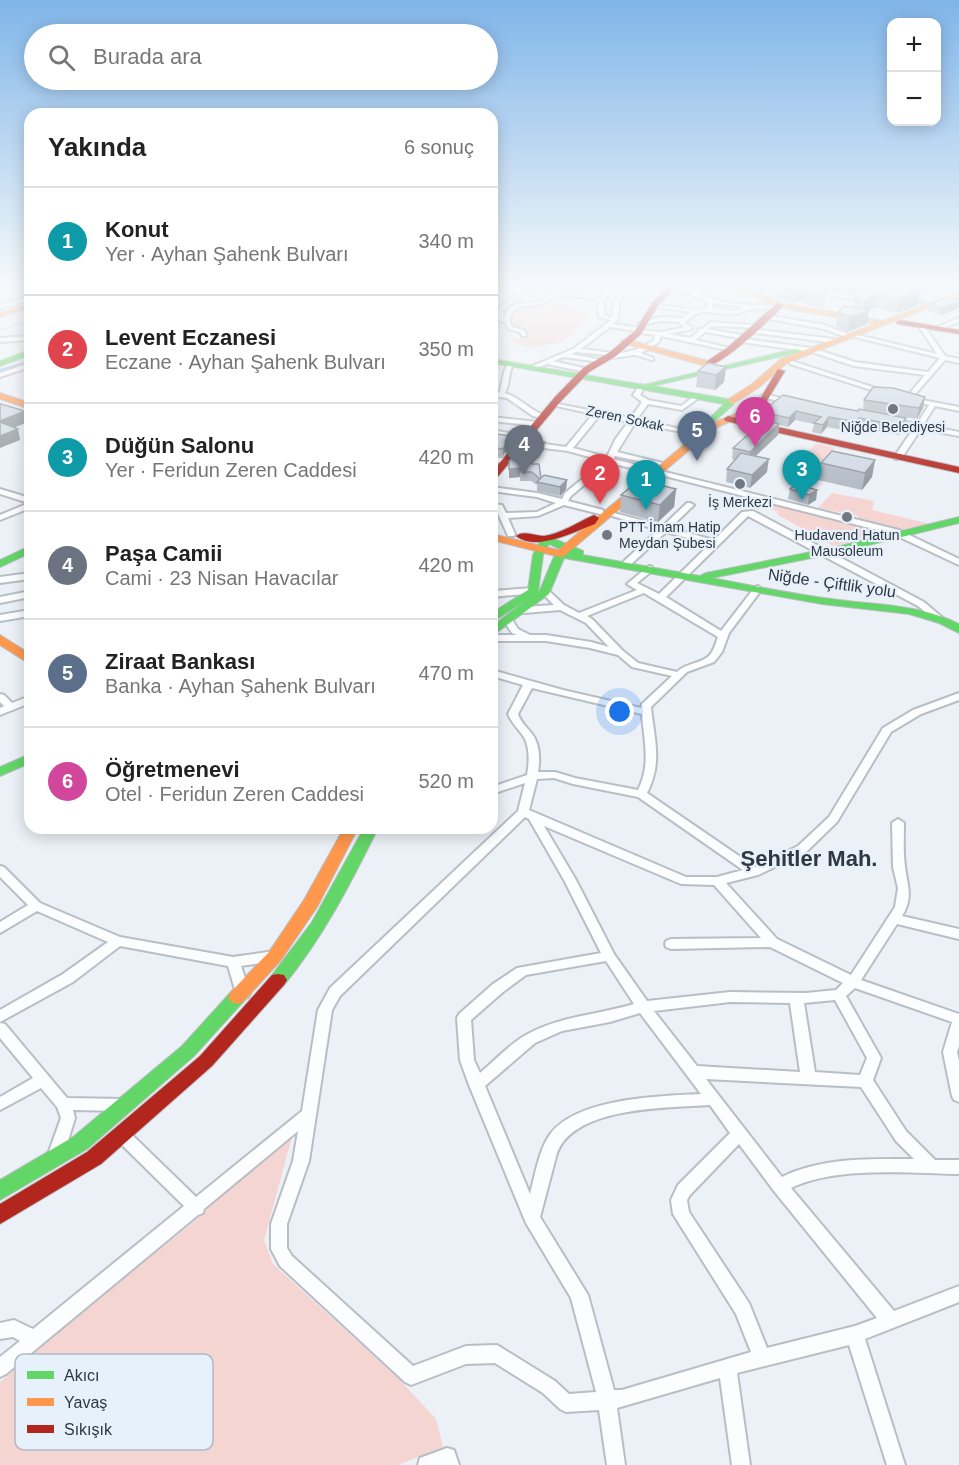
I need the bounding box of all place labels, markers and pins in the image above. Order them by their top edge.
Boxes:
pin: 6 [736,398,774,447]
marker: Niğde Belediyesi [886,402,900,416]
pin: 5 [678,412,716,461]
place label: Niğde Belediyesi [841,419,945,435]
pin: 4 [504,426,544,475]
pin: 3 [782,450,822,500]
pin: 2 [580,454,620,504]
pin: 1 [626,460,666,510]
marker: İş Merkezi [733,477,747,491]
place label: İş Merkezi [708,493,772,510]
marker: Hudavend Hatun Mausoleum [840,510,854,524]
place label: PTT İmam Hatip Meydan Şubesi [619,518,721,551]
place label: Hudavend Hatun Mausoleum [794,527,900,559]
marker: PTT İmam Hatip Meydan Şubesi [600,528,614,542]

